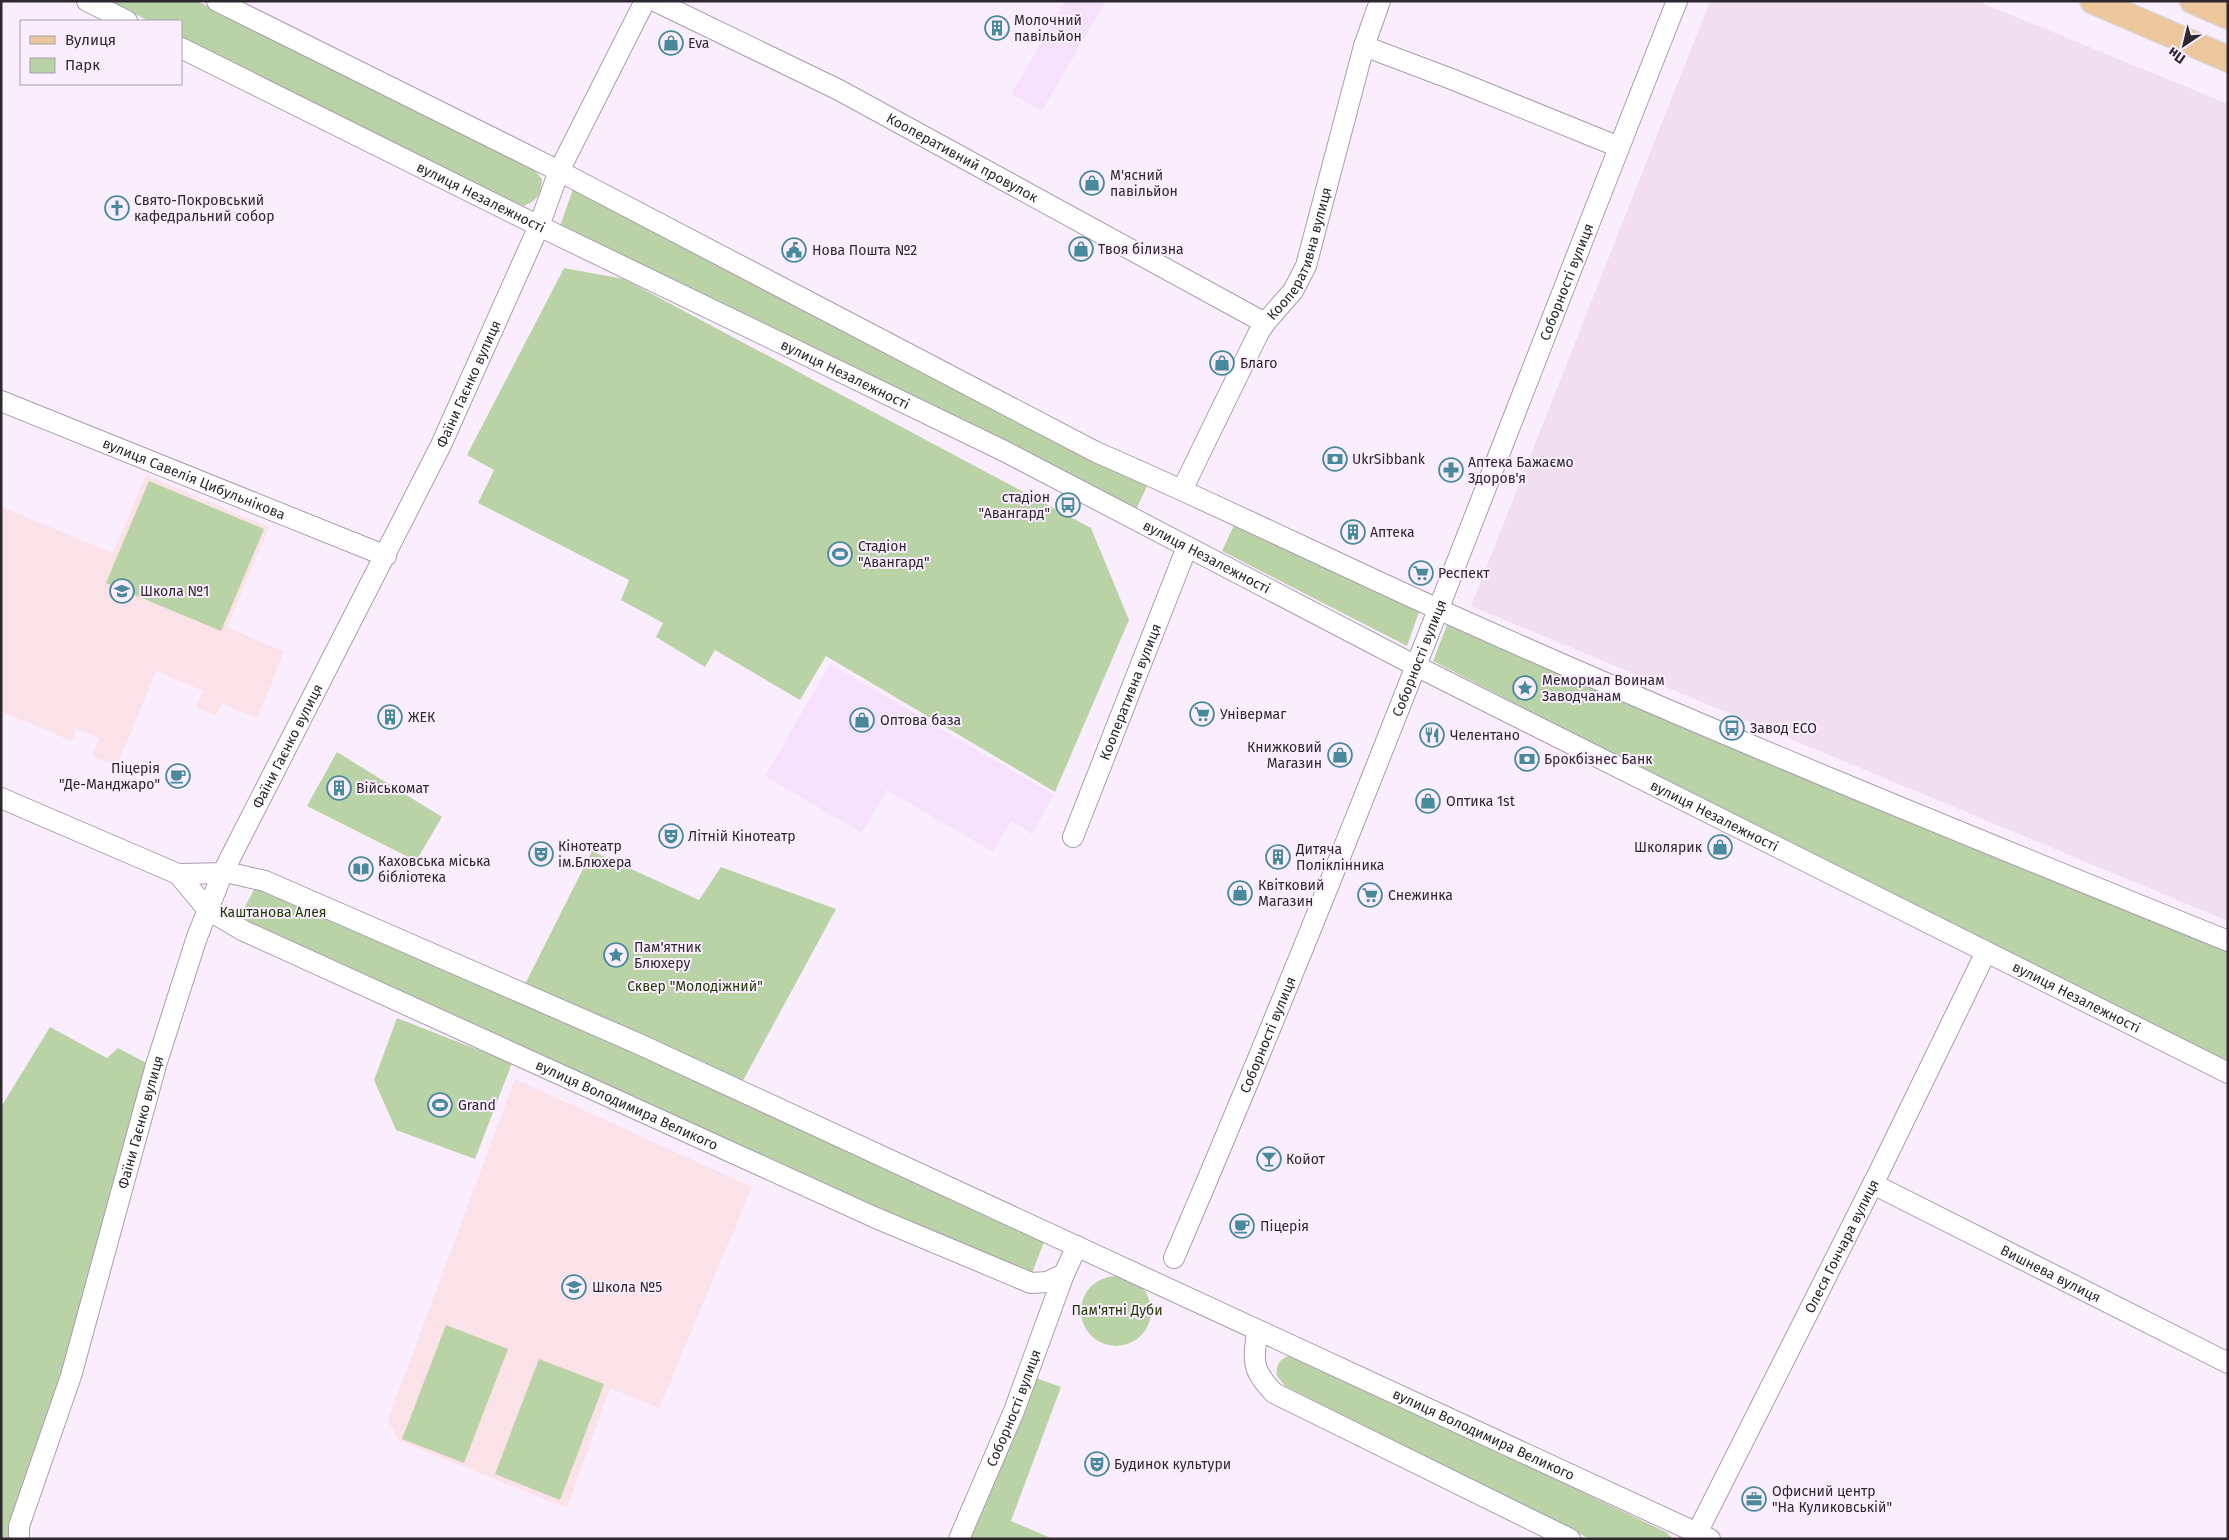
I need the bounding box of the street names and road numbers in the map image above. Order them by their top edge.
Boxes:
street label: Кооперативний провулок [884,109,1042,206]
street label: вулиця Незалежності [414,158,548,236]
street label: Кооперативна вулиця [1263,185,1335,323]
street label: Соборності вулиця [1536,221,1597,343]
street label: Фаїни Гаєнко вулиця [432,318,504,450]
street label: вулиця Незалежності [778,336,912,413]
street label: вулиця Савелія Цибульнікова [100,434,288,523]
street label: вулиця Незалежності [1140,517,1273,597]
street label: Соборності вулиця [1388,597,1450,719]
street label: Кооперативна вулиця [1096,621,1165,762]
street label: Фаїни Гаєнко вулиця [248,681,326,811]
street label: вулиця Незалежності [1648,776,1781,855]
street label: вулиця Незалежності [2010,958,2143,1036]
street label: Соборності вулиця [1236,974,1299,1096]
street label: Фаїни Гаєнко вулиця [114,1053,167,1191]
street label: вулиця Володимира Великого [533,1056,721,1154]
street label: Олеся Гончара вулиця [1801,1176,1882,1316]
street label: Вишнева вулиця [1998,1241,2104,1306]
street label: Соборності вулиця [983,1347,1044,1469]
street label: вулиця Володимира Великого [1390,1385,1577,1484]

